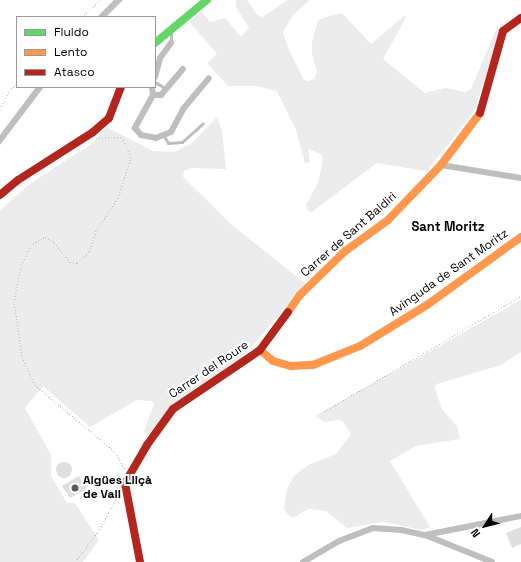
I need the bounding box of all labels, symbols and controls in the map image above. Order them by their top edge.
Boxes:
legend [16,16,156,88]
text: Fluido [54,24,89,40]
text: Lento [54,44,88,60]
text: Atasco [54,64,95,80]
street label: Carrer de Sant Baldiri [298,190,400,280]
district label: Sant Moritz [411,219,485,235]
street label: Avinguda de Sant Moritz [387,226,511,320]
street label: Carrer del Roure [167,338,251,402]
place label: Aigües Lliçà de Vall [83,474,152,502]
marker: Aigües Lliçà de Vall [70,483,80,493]
north arrow [465,506,505,546]
text: N [467,526,483,540]

